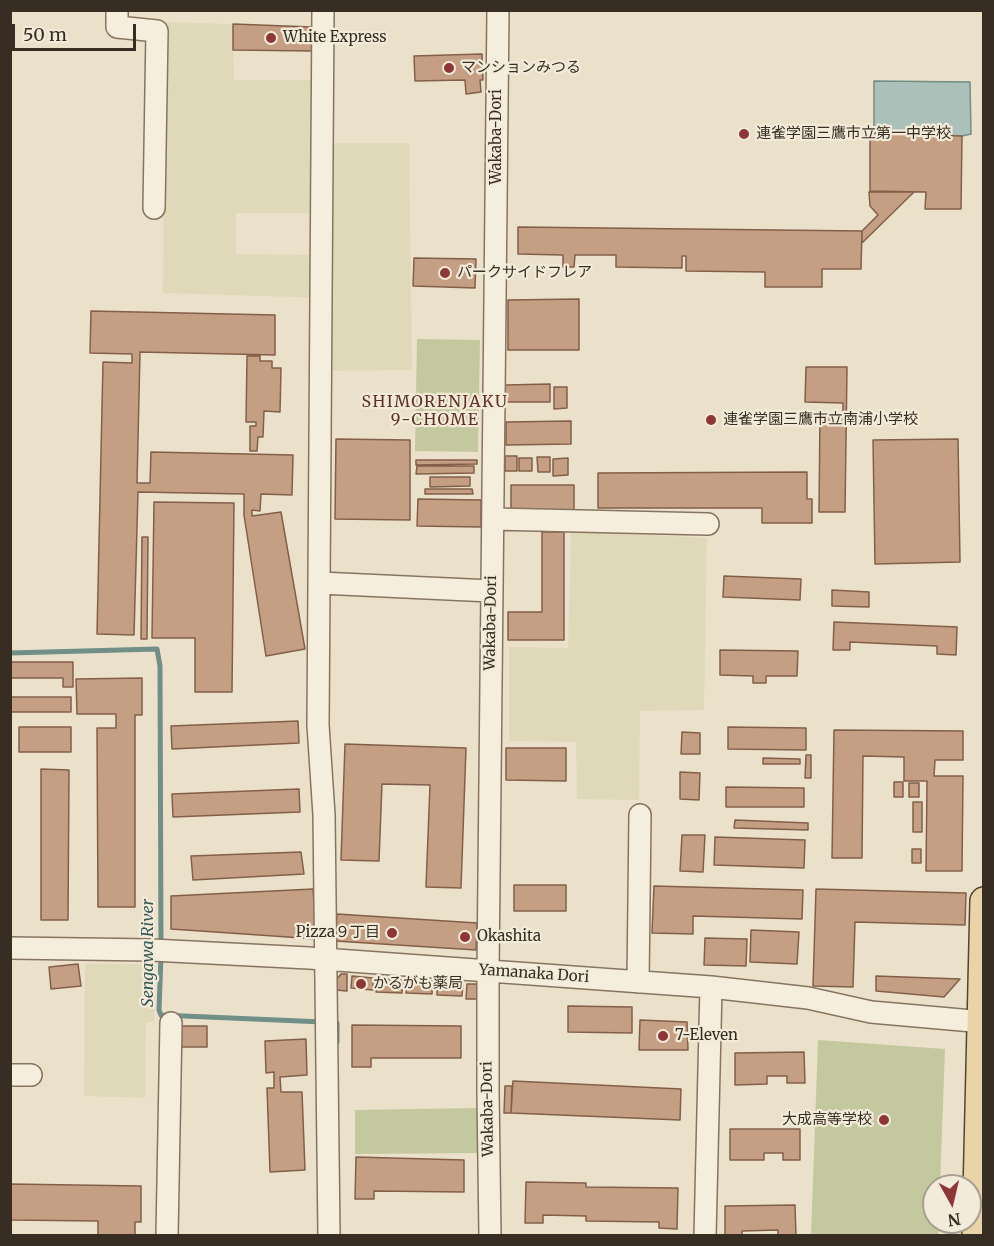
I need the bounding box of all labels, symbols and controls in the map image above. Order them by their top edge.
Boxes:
scale bar [15,12,140,50]
text: 50 m [23,23,67,46]
place label: White Express [283,29,387,47]
marker: White Express [264,31,278,45]
place label: マンションみつる [461,59,581,77]
marker: マンションみつる [442,61,456,75]
street label: Wakaba-Dori [488,89,506,185]
place label: 連雀学園三鷹市立第一中学校 [756,125,951,143]
marker: 連雀学園三鷹市立第一中学校 [737,127,751,141]
place label: パークサイドフレア [457,264,592,282]
marker: パークサイドフレア [438,266,452,280]
district label: SHIMORENJAKU 9-CHOME [362,392,508,430]
place label: 連雀学園三鷹市立南浦小学校 [723,411,918,429]
marker: 連雀学園三鷹市立南浦小学校 [704,413,718,427]
street label: Wakaba-Dori [481,575,501,671]
water label: Sengawa River [138,899,158,1007]
place label: Pizza９丁目 [296,924,380,942]
marker: Pizza９丁目 [385,926,399,940]
place label: Okashita [477,928,541,946]
marker: Okashita [458,930,472,944]
street label: Yamanaka Dori [478,961,590,987]
place label: かるがも薬局 [373,975,463,993]
marker: かるがも薬局 [354,977,368,991]
place label: 7-Eleven [675,1027,738,1045]
marker: 7-Eleven [656,1029,670,1043]
street label: Wakaba-Dori [478,1061,498,1157]
place label: 大成高等学校 [782,1111,872,1129]
marker: 大成高等学校 [877,1113,891,1127]
north arrow [922,1174,982,1234]
text: N [947,1209,962,1231]

